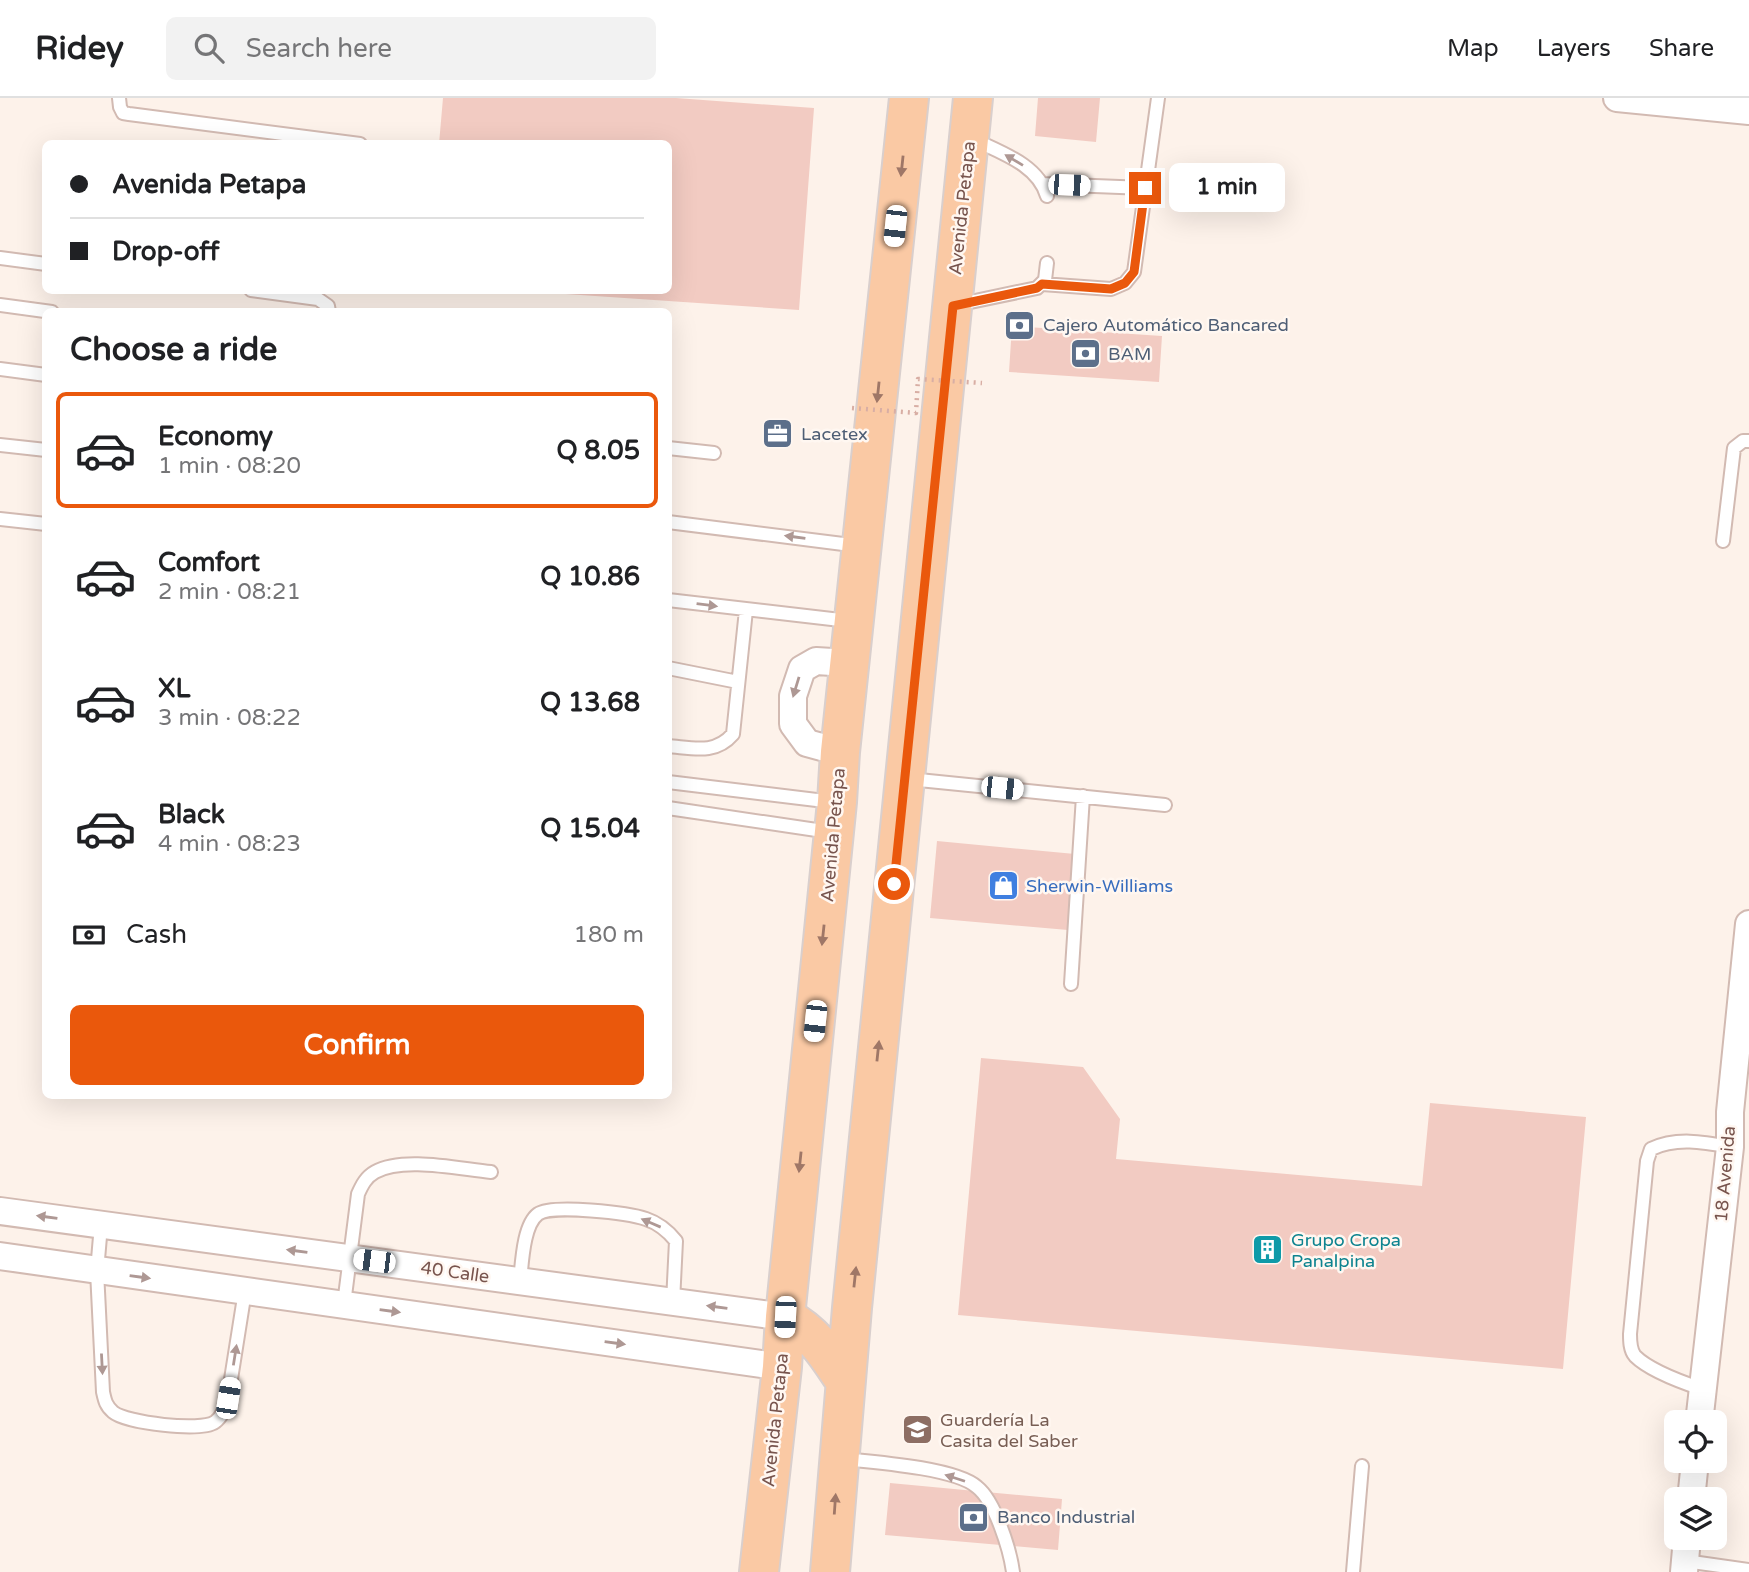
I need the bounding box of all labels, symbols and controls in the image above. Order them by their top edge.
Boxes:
search box [166,17,656,80]
text: Ridey [35,29,124,68]
icon: search [190,29,228,67]
text: Search here [246,33,392,64]
text: Map [1447,34,1499,63]
text: Layers [1537,34,1611,63]
text: Share [1649,34,1714,63]
street label: Avenida Petapa [944,140,980,276]
one-way arrow [1004,154,1024,167]
one-way arrow [896,155,907,177]
callout: 1 min [1170,164,1285,212]
text: Avenida Petapa [112,169,306,200]
route end [1129,172,1161,204]
text: 1 min [1196,173,1258,201]
car [1048,174,1091,196]
car [883,204,908,248]
text: Drop-off [112,236,219,267]
bank icon: Cajero Automático Bancared [1003,308,1037,342]
place label: Cajero Automático Bancared [1043,314,1289,336]
text: Choose a ride [70,331,277,369]
bank icon: BAM [1068,337,1102,371]
place label: BAM [1108,343,1151,365]
one-way arrow [872,381,883,403]
office icon: Lacetex [761,417,795,451]
icon: car [74,419,137,482]
text: Economy [158,421,273,452]
place label: Lacetex [801,423,868,445]
text: Q 8.05 [556,435,640,466]
text: 1 min · 08:20 [158,452,301,480]
one-way arrow [784,532,806,543]
icon: car [74,545,137,608]
text: Comfort [158,547,260,578]
text: Q 10.86 [540,561,640,592]
text: 2 min · 08:21 [158,578,301,606]
one-way arrow [696,600,718,611]
icon: car [74,671,137,734]
text: XL [158,673,190,704]
one-way arrow [791,677,801,698]
text: Q 13.68 [540,687,640,718]
text: 3 min · 08:22 [158,704,301,732]
street label: Avenida Petapa [816,767,850,903]
car [981,775,1024,801]
icon: car [74,797,137,860]
text: Black [158,799,225,830]
text: Q 15.04 [540,813,640,844]
text: 4 min · 08:23 [158,830,301,858]
route start [878,868,910,900]
shop icon: Sherwin-Williams [986,869,1020,903]
place label: Sherwin-Williams [1026,875,1173,897]
icon: cash [70,916,108,954]
text: Cash [126,919,187,950]
text: 180 m [574,921,644,949]
one-way arrow [818,925,829,947]
car [803,999,828,1043]
button: Confirm [70,1005,644,1085]
one-way arrow [872,1040,883,1062]
street label: 18 Avenida [1710,1125,1740,1223]
one-way arrow [795,1151,806,1173]
one-way arrow [36,1212,58,1223]
one-way arrow [641,1217,661,1229]
place label: Grupo Cropa Panalpina [1291,1229,1401,1272]
building icon: Grupo Cropa Panalpina [1251,1233,1285,1267]
one-way arrow [286,1246,308,1257]
car [352,1248,397,1274]
street label: 40 Calle [419,1256,491,1288]
one-way arrow [850,1266,861,1288]
one-way arrow [129,1271,151,1282]
car [774,1295,797,1339]
one-way arrow [706,1302,728,1313]
one-way arrow [379,1305,401,1316]
one-way arrow [604,1338,626,1349]
one-way arrow [229,1344,240,1366]
street label: Avenida Petapa [757,1352,793,1488]
one-way arrow [97,1353,108,1375]
car [215,1376,242,1420]
place label: Guardería La Casita del Saber [940,1409,1078,1452]
map controls [1664,1410,1727,1550]
button: locate [1664,1410,1727,1473]
school or university icon: Guardería La Casita del Saber [900,1413,934,1447]
one-way arrow [945,1472,966,1483]
button: layers [1664,1487,1727,1550]
one-way arrow [830,1493,841,1515]
bank icon: Banco Industrial [957,1500,991,1534]
place label: Banco Industrial [997,1506,1135,1528]

